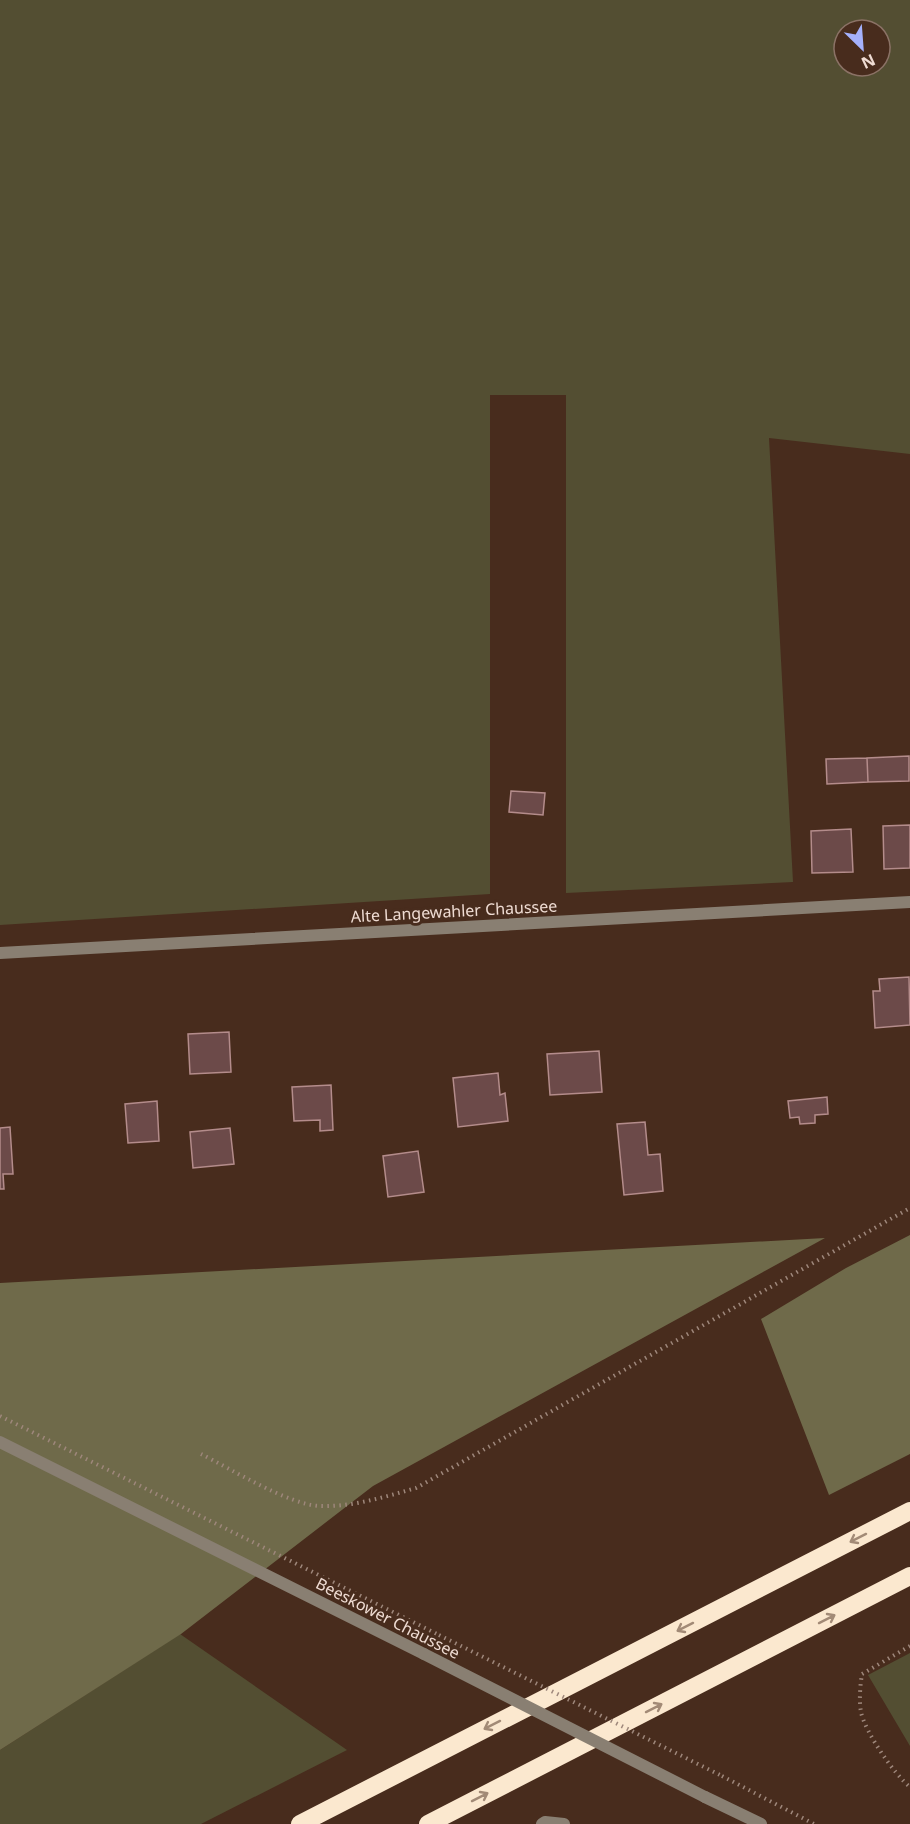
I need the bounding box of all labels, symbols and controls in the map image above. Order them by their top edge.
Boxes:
north arrow [832,18,892,78]
text: N [858,49,879,74]
street label: Alte Langewahler Chaussee [350,895,558,927]
one-way arrow [849,1532,867,1544]
street label: Beeskower Chaussee [312,1572,464,1664]
one-way arrow [818,1612,836,1624]
one-way arrow [676,1621,694,1633]
one-way arrow [644,1702,662,1713]
one-way arrow [484,1720,502,1732]
one-way arrow [471,1791,489,1802]

